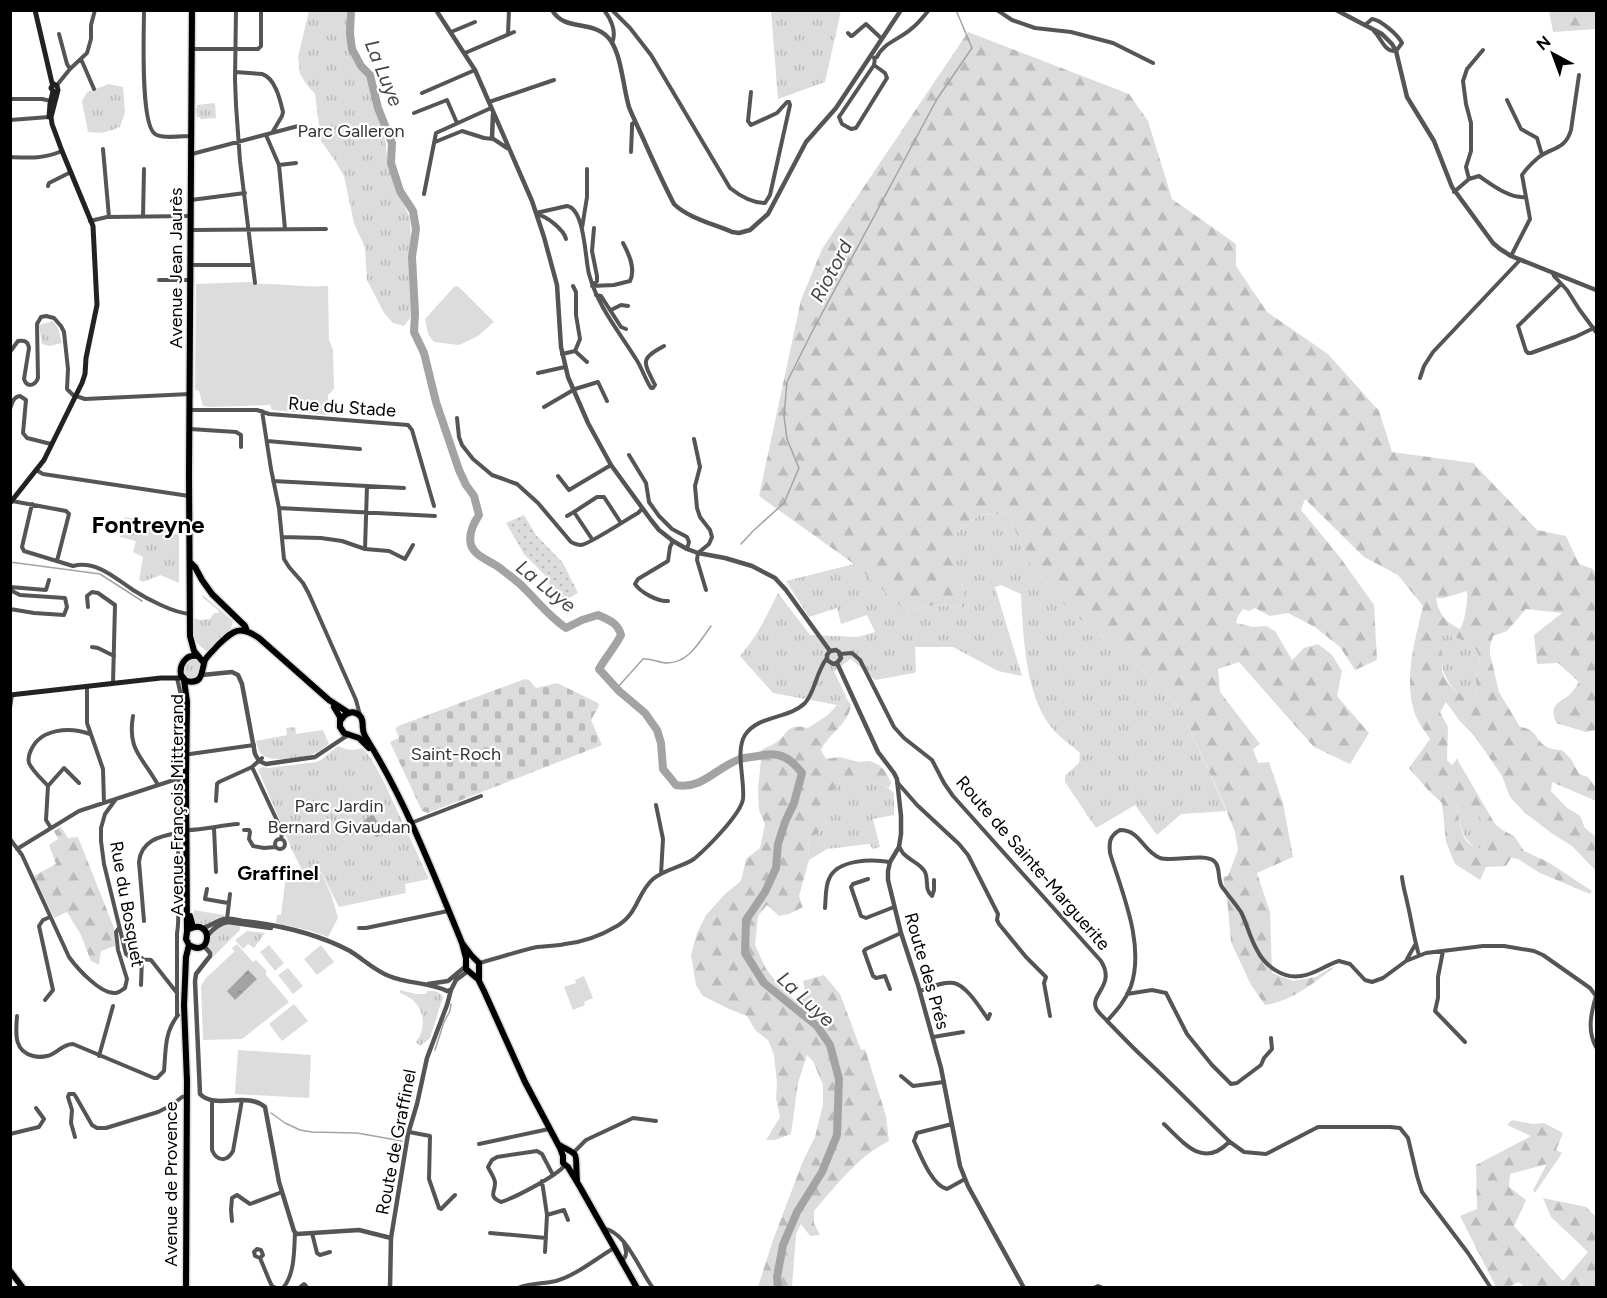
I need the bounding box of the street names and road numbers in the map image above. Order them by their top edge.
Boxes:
street label: Avenue Jean Jaurès [165,188,187,348]
street label: Rue du Stade [287,392,397,422]
street label: Avenue François Mitterrand [166,694,188,916]
street label: Route de Sainte-Marguerite [951,771,1115,955]
street label: Rue du Bosquet [105,839,149,969]
street label: Route des Prés [900,910,954,1032]
street label: Route de Graffinel [371,1067,421,1217]
street label: Avenue de Provence [160,1101,182,1267]

